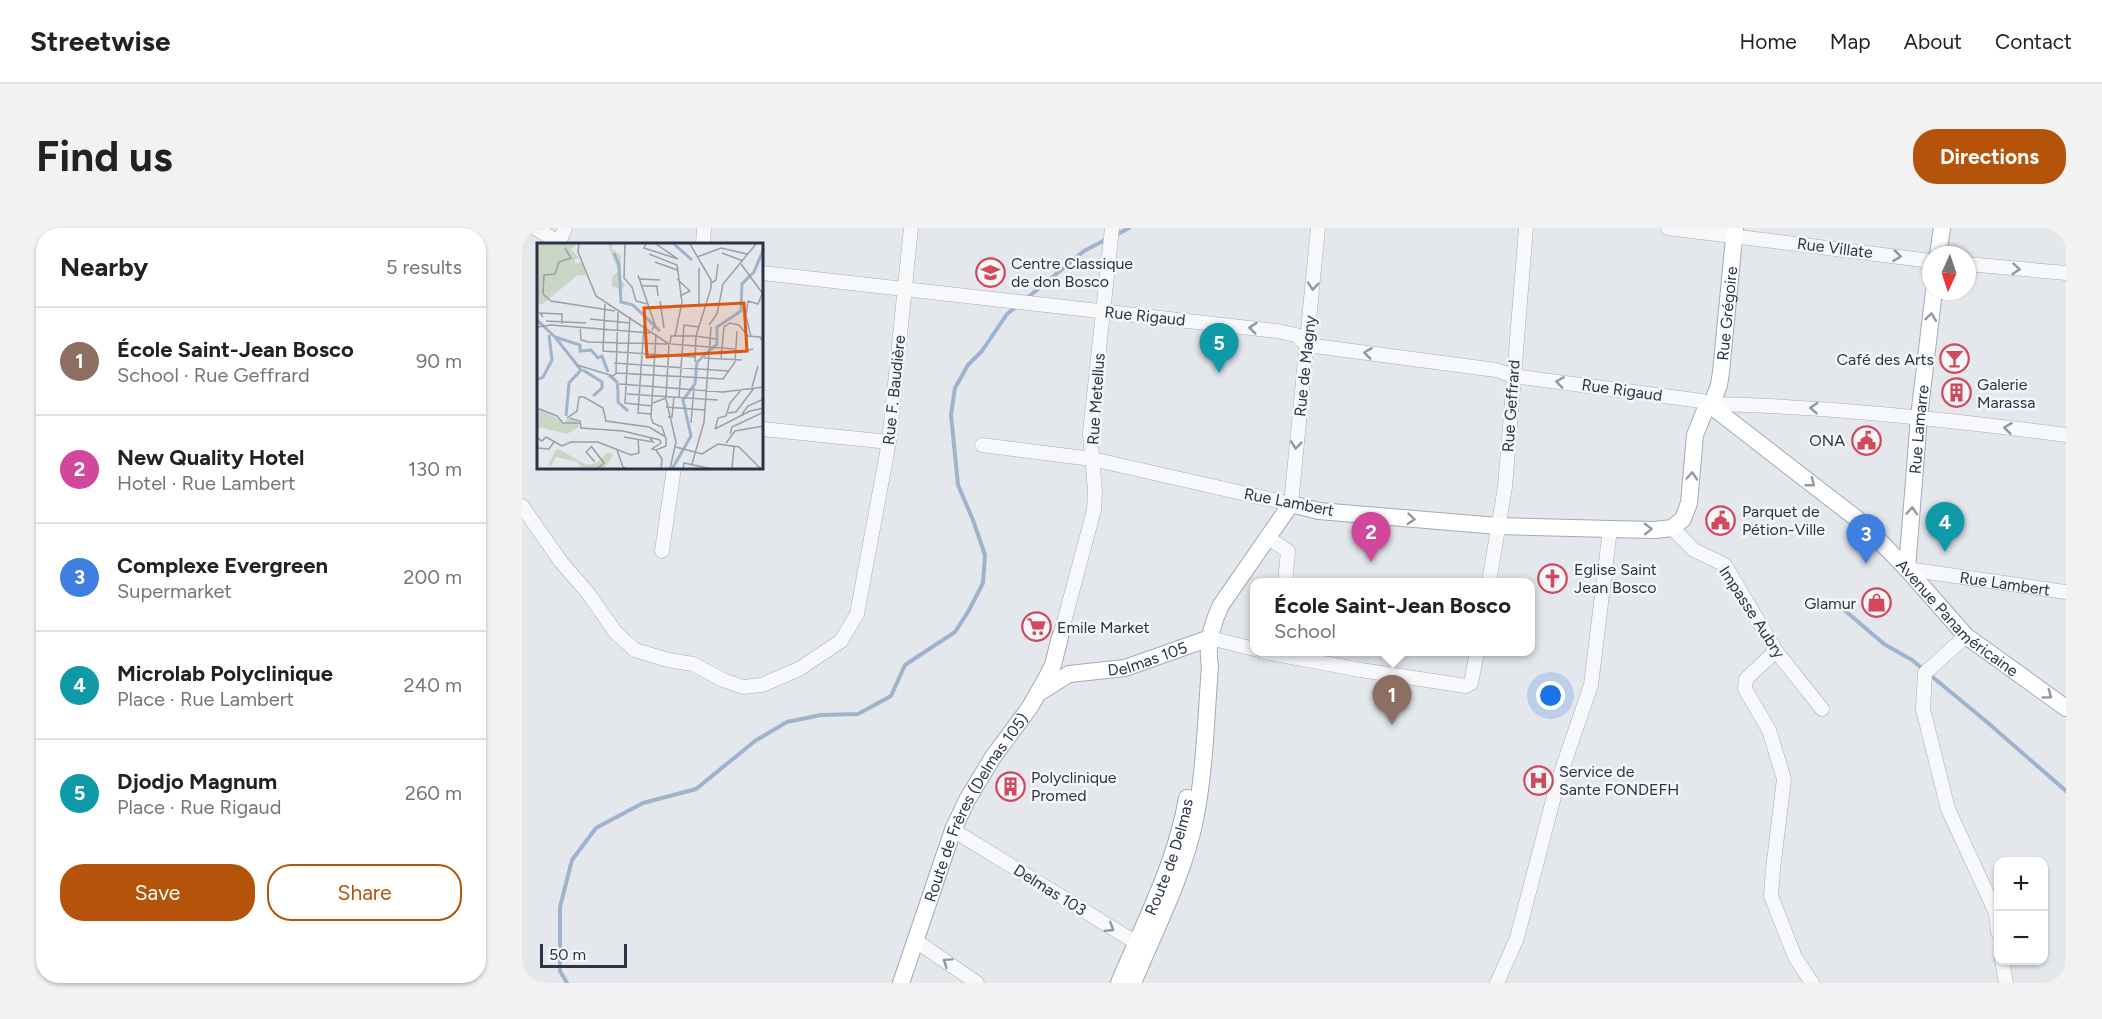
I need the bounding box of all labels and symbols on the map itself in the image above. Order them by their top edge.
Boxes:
street label: Rue Villate [1796,234,1874,262]
inset map [537,243,764,470]
north arrow [1922,246,1976,300]
one-way arrow [1892,250,1901,262]
place label: Centre Classique de don Bosco [1011,254,1133,291]
school or university icon: Centre Classique de don Bosco [974,256,1006,288]
one-way arrow [2012,262,2021,275]
street label: Rue Grégoire [1713,265,1741,361]
one-way arrow [1307,282,1320,291]
street label: Rue Rigaud [1104,302,1186,330]
one-way arrow [1924,312,1937,321]
street label: Rue de Magny [1290,314,1320,418]
one-way arrow [1249,323,1258,335]
pin: 5 [1200,324,1238,373]
street label: Rue F. Baudière [879,334,909,446]
bar icon: Café des Arts [1939,343,1971,375]
one-way arrow [1363,348,1372,360]
place label: Café des Arts [1836,350,1934,369]
street label: Rue Metellus [1083,352,1109,446]
street label: Rue Geffrard [1498,359,1524,453]
street label: Rue Rigaud [1580,375,1664,405]
place label: Galerie Marassa [1977,375,2035,412]
one-way arrow [1556,376,1565,389]
building icon: Galerie Marassa [1940,377,1972,409]
street label: Rue Lamarre [1905,384,1932,475]
one-way arrow [1809,402,1818,415]
one-way arrow [2003,422,2013,434]
public building icon: ONA [1850,424,1882,456]
place label: ONA [1809,431,1845,450]
one-way arrow [1290,441,1303,450]
one-way arrow [1685,471,1698,480]
one-way arrow [1804,476,1815,487]
street label: Rue Lambert [1242,484,1336,520]
place label: Parquet de Pétion-Ville [1742,502,1825,539]
pin: 4 [1926,502,1964,552]
public building icon: Parquet de Pétion-Ville [1705,504,1737,536]
one-way arrow [1905,506,1918,515]
pin: 2 [1352,512,1390,562]
one-way arrow [1406,512,1415,525]
pin: 3 [1846,514,1886,564]
one-way arrow [1643,523,1652,536]
street label: Avenue Panaméricaine [1893,555,2022,680]
place label: Eglise Saint Jean Bosco [1574,560,1657,597]
church icon: Eglise Saint Jean Bosco [1537,562,1569,594]
street label: Impasse Aubry [1715,562,1789,662]
street label: Rue Lambert [1958,567,2052,599]
shop icon: Glamur [1861,587,1893,619]
place label: Glamur [1804,594,1857,613]
supermarket icon: Emile Market [1020,611,1052,643]
place label: Emile Market [1057,618,1149,637]
street label: Delmas 105 [1107,637,1190,679]
pin: 1 [1372,676,1412,725]
your location [1536,681,1565,710]
one-way arrow [2041,687,2052,698]
street label: Route de Frères (Delmas 105) [920,709,1032,904]
place label: Service de Sante FONDEFH [1559,762,1679,799]
hospital icon: Service de Sante FONDEFH [1522,764,1554,796]
place label: Polyclinique Promed [1031,768,1117,805]
building icon: Polyclinique Promed [994,770,1026,802]
street label: Route de Delmas [1140,797,1196,918]
street label: Delmas 103 [1010,860,1090,920]
one-way arrow [1104,920,1114,932]
scale bar [540,941,627,968]
one-way arrow [942,958,953,969]

